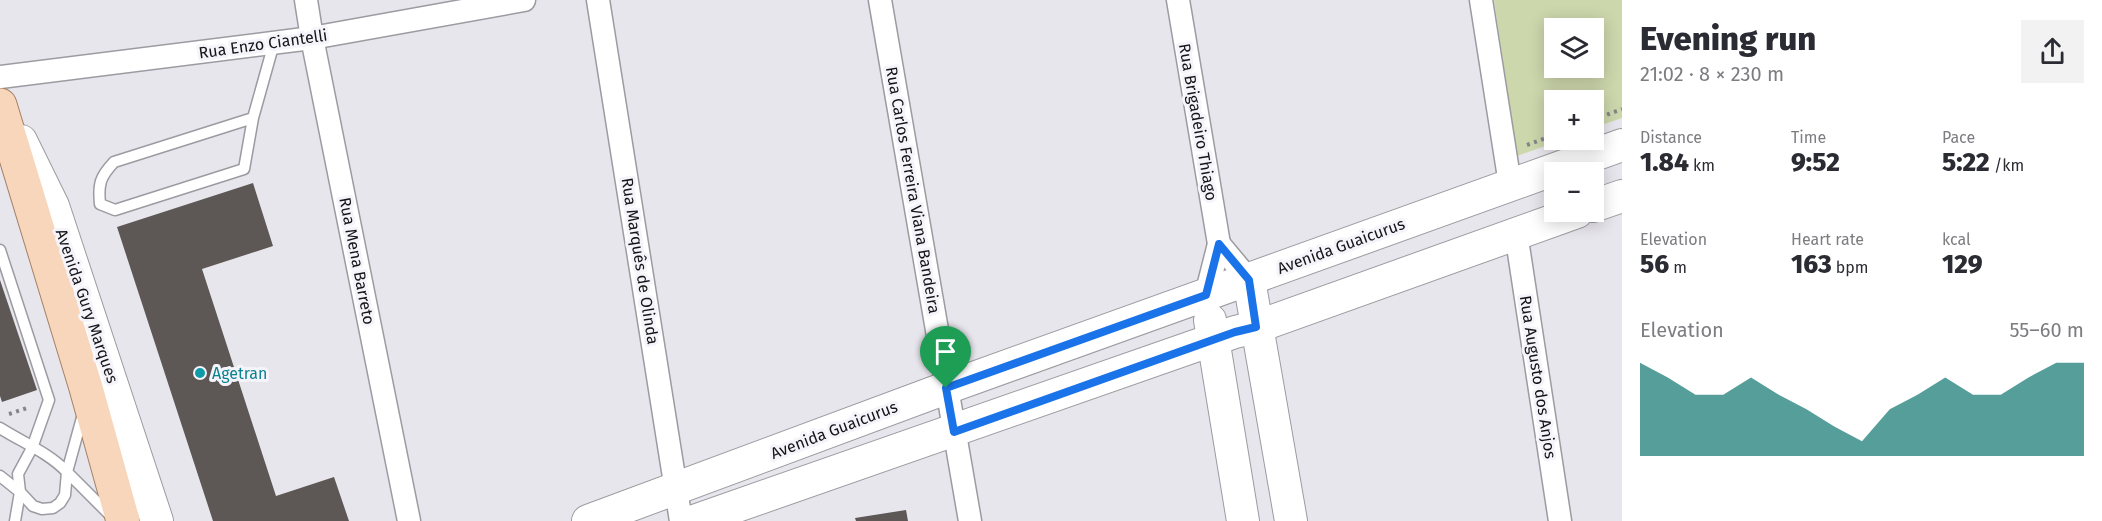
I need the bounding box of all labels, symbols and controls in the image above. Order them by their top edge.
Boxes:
map controls [1544,18,1604,222]
button: layers [1544,18,1604,78]
text: Evening run [1640,19,1816,59]
button: share [2021,20,2084,83]
street label: Rua Enzo Ciantelli [197,26,329,62]
street label: Rua Brigadeiro Thiago [1175,42,1221,202]
text: 21:02 · 8 × 230 m [1640,62,1784,86]
street label: Rua Carlos Ferreira Viana Bandeira [882,65,944,315]
button: + [1544,90,1604,150]
text: Distance [1640,128,1702,147]
text: Time [1791,128,1826,147]
text: Pace [1942,128,1975,147]
text: 1.84 [1640,147,1689,178]
text: 9:52 [1791,147,1840,178]
text: 5:22 [1942,147,1990,178]
text: km [1689,156,1715,175]
text: /km [1990,156,2024,175]
button: − [1544,162,1604,222]
street label: Rua Marquês de Olinda [617,176,663,346]
street label: Rua Mena Barreto [335,196,379,326]
street label: Avenida Guaicurus [1275,214,1407,278]
street label: Avenida Gury Marques [52,226,122,386]
text: Elevation [1640,230,1707,249]
text: Heart rate [1791,230,1864,249]
text: kcal [1942,230,1971,249]
text: 56 [1640,249,1669,280]
text: 163 [1791,249,1832,280]
text: 129 [1942,249,1982,280]
text: m [1669,258,1687,277]
text: bpm [1832,258,1869,277]
street label: Rua Augusto dos Anjos [1516,294,1560,460]
text: Elevation [1640,318,1724,342]
text: 55–60 m [2009,318,2084,342]
pin [920,326,971,388]
icon: arrive [929,335,962,368]
place label: Agetran [212,364,267,383]
marker: Agetran [193,366,207,380]
street label: Avenida Guaicurus [768,397,900,463]

